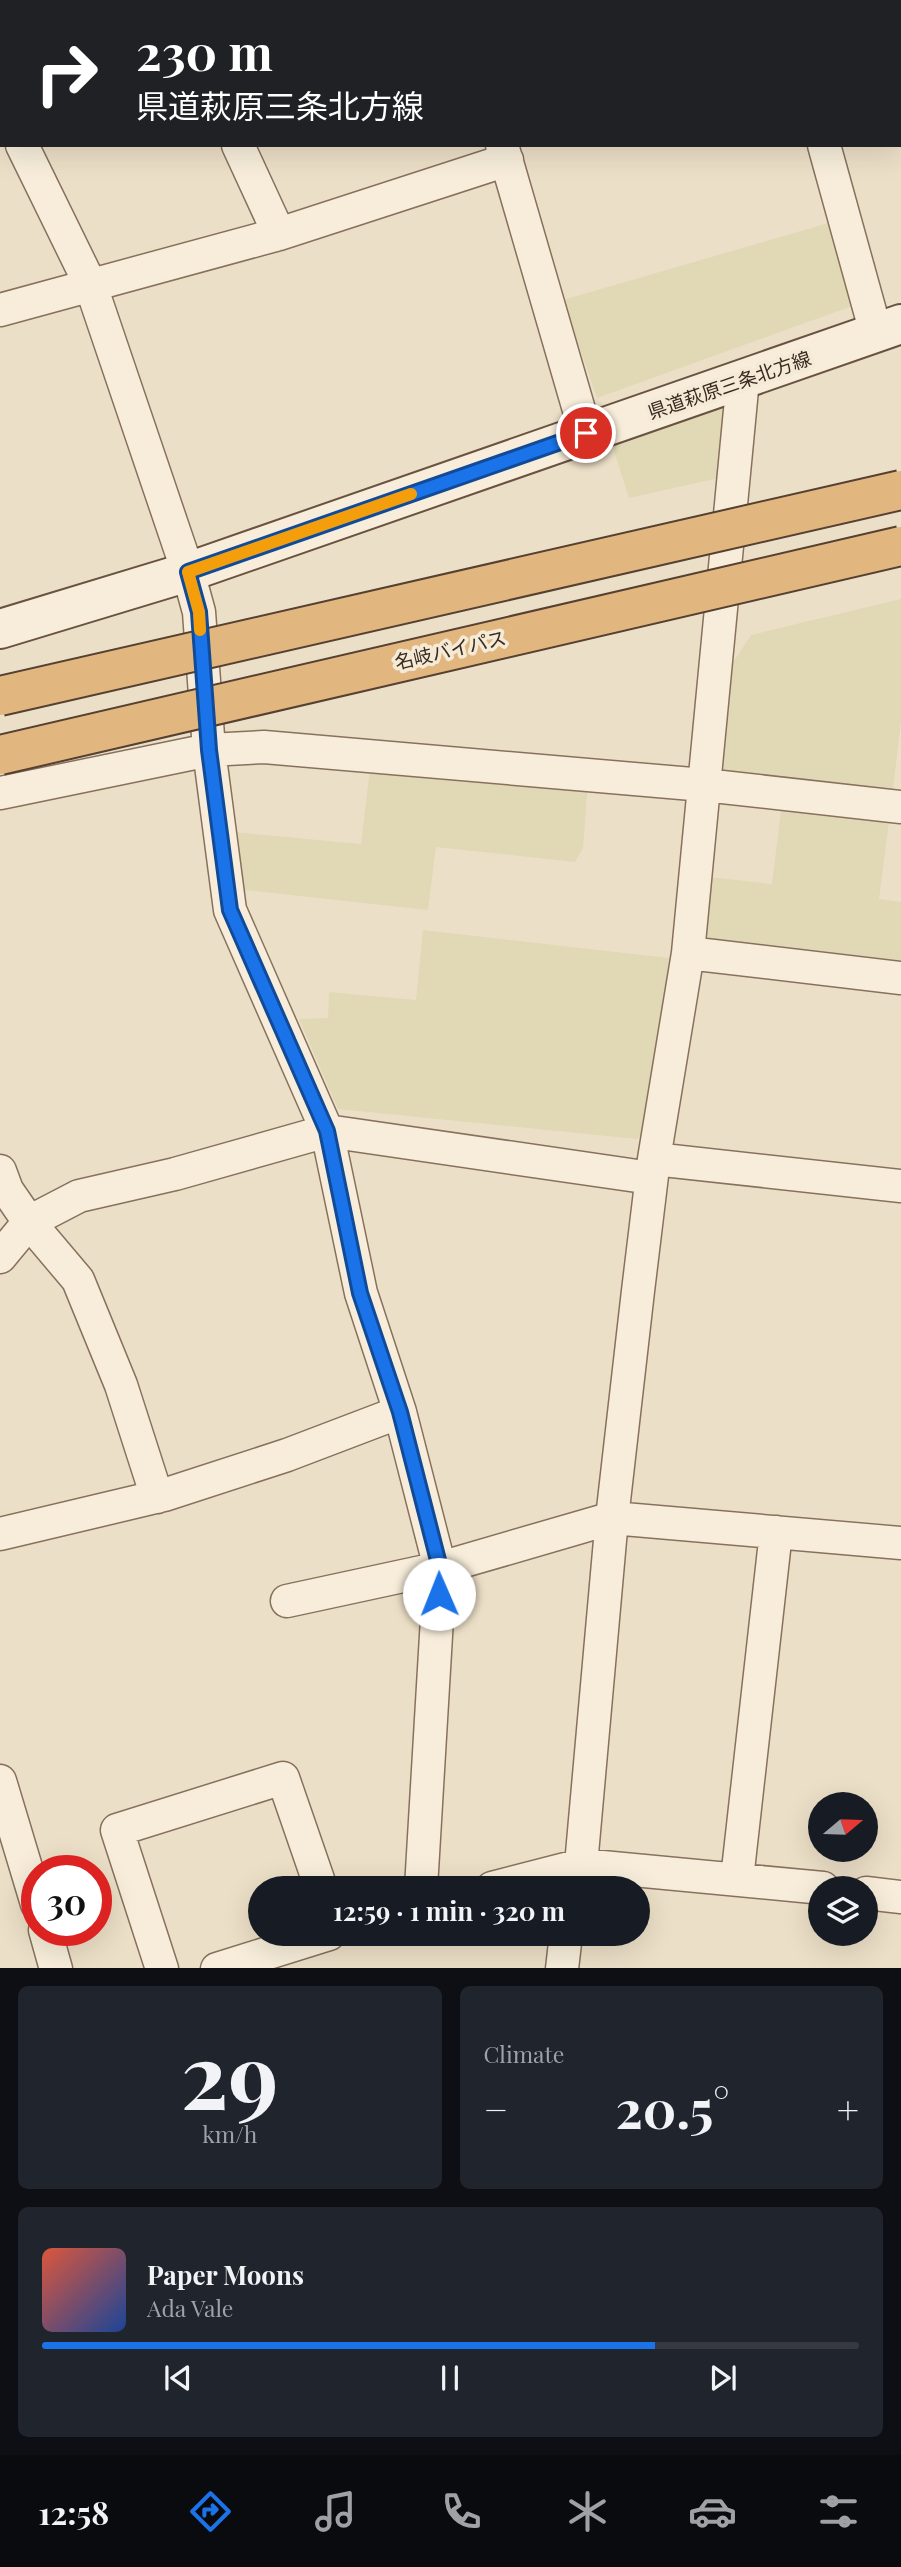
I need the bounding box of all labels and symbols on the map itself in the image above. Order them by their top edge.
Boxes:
street label: 県道萩原三条北方線 [644,344,814,424]
pin [556,403,616,463]
street label: 名岐バイパス [392,624,508,674]
position arrow [402,1557,476,1631]
north arrow [808,1792,878,1862]
speed limit sign: 30 [21,1855,112,1946]

